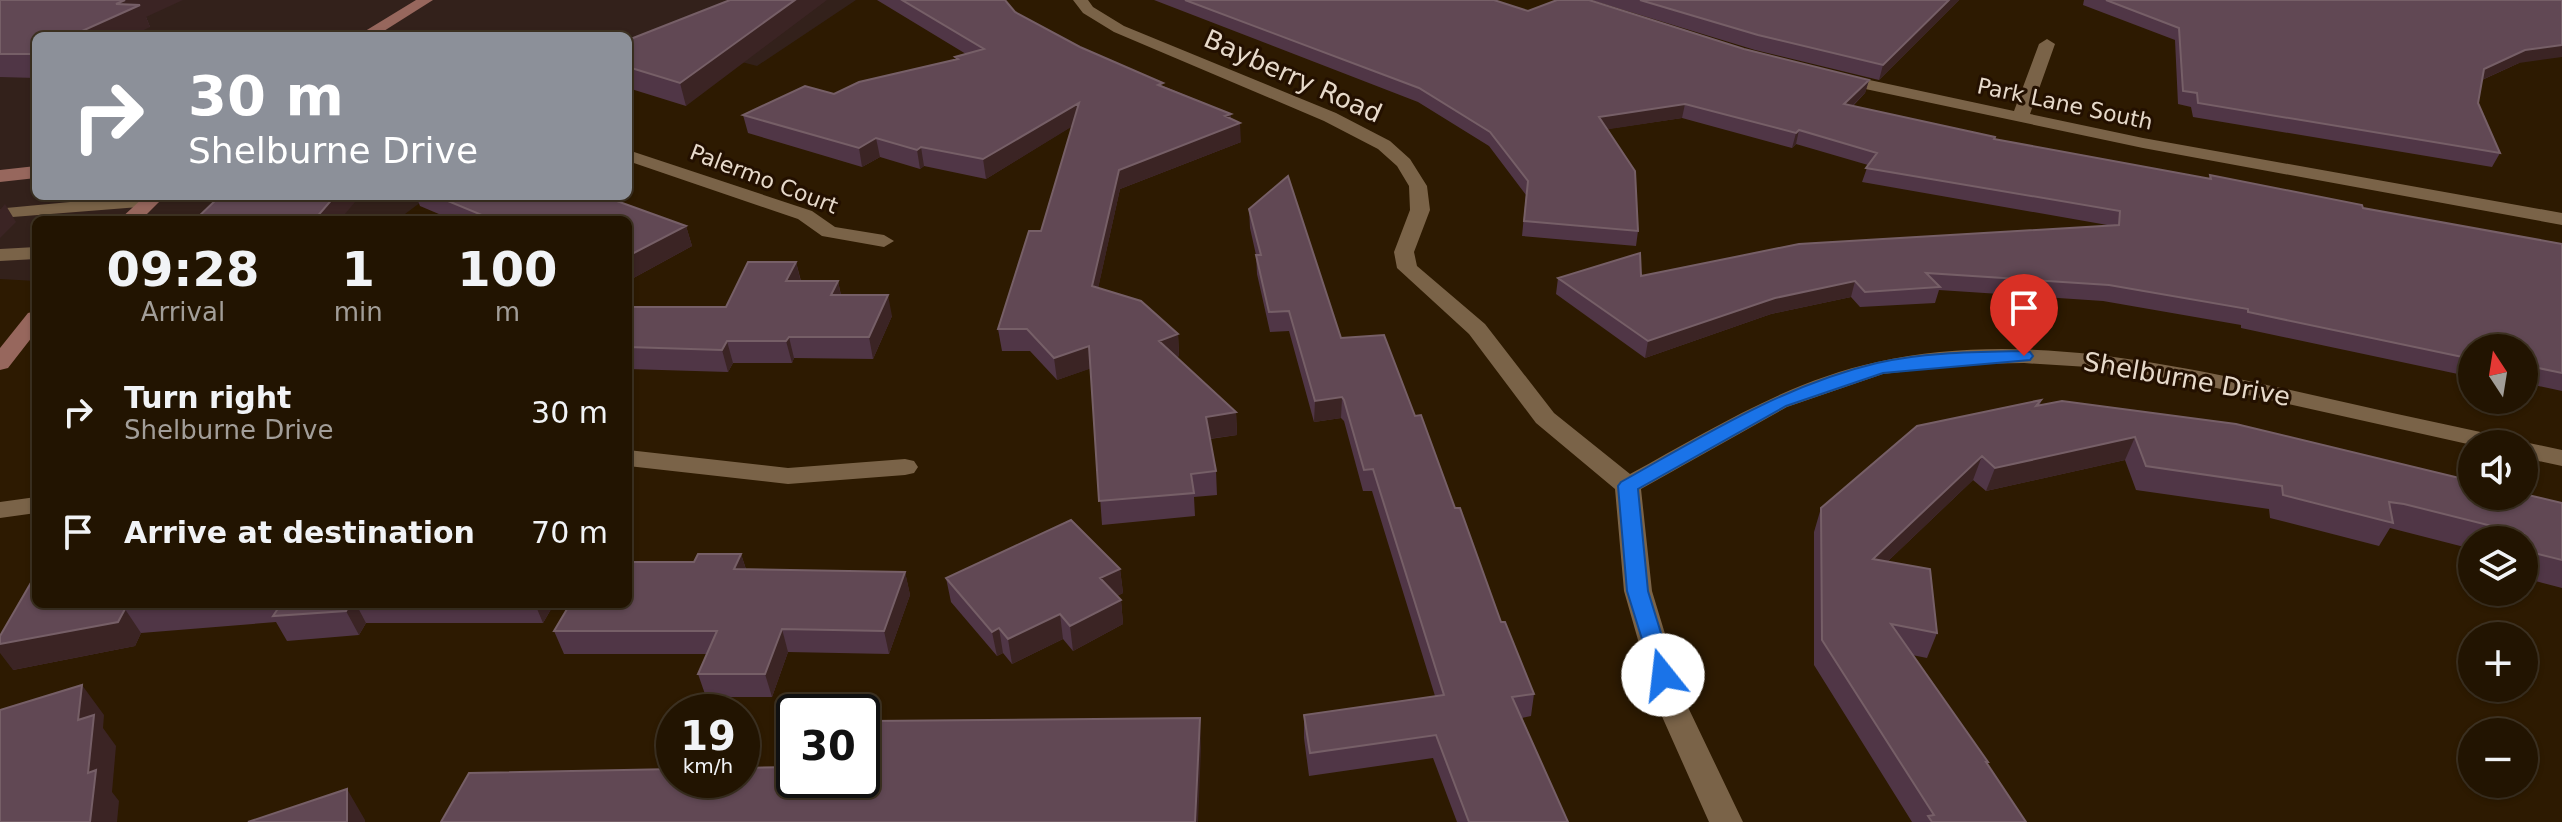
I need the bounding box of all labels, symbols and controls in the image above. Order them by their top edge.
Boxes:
street label: Bayberry Road [1199,23,1387,129]
text: 30 m [188,63,344,128]
icon: right [56,64,160,168]
street label: Park Lane South [1975,73,2155,135]
text: Shelburne Drive [188,130,478,171]
street label: Palermo Court [687,139,842,219]
text: 09:28 [106,241,259,297]
text: 1 [342,241,375,297]
text: 100 [457,241,557,297]
pin [1990,274,2058,356]
icon: arrive [2002,286,2046,330]
text: Arrival [141,297,225,327]
text: min [334,297,383,327]
text: m [495,297,520,327]
north arrow [2458,334,2538,414]
map controls [2458,334,2538,798]
street label: Shelburne Drive [2081,346,2293,412]
text: Turn right [124,380,291,415]
icon: right [56,390,100,434]
text: 30 m [531,395,608,430]
text: Shelburne Drive [124,415,333,445]
button: sound [2458,430,2538,510]
icon: arrive [56,510,100,554]
text: Arrive at destination [124,515,475,550]
text: 70 m [531,515,608,550]
button: layers [2458,526,2538,606]
button: + [2458,622,2538,702]
position arrow [1621,633,1705,717]
speed limit sign: 30 [776,694,880,798]
text: 19 [680,713,736,759]
button: − [2458,718,2538,798]
text: km/h [683,754,733,778]

